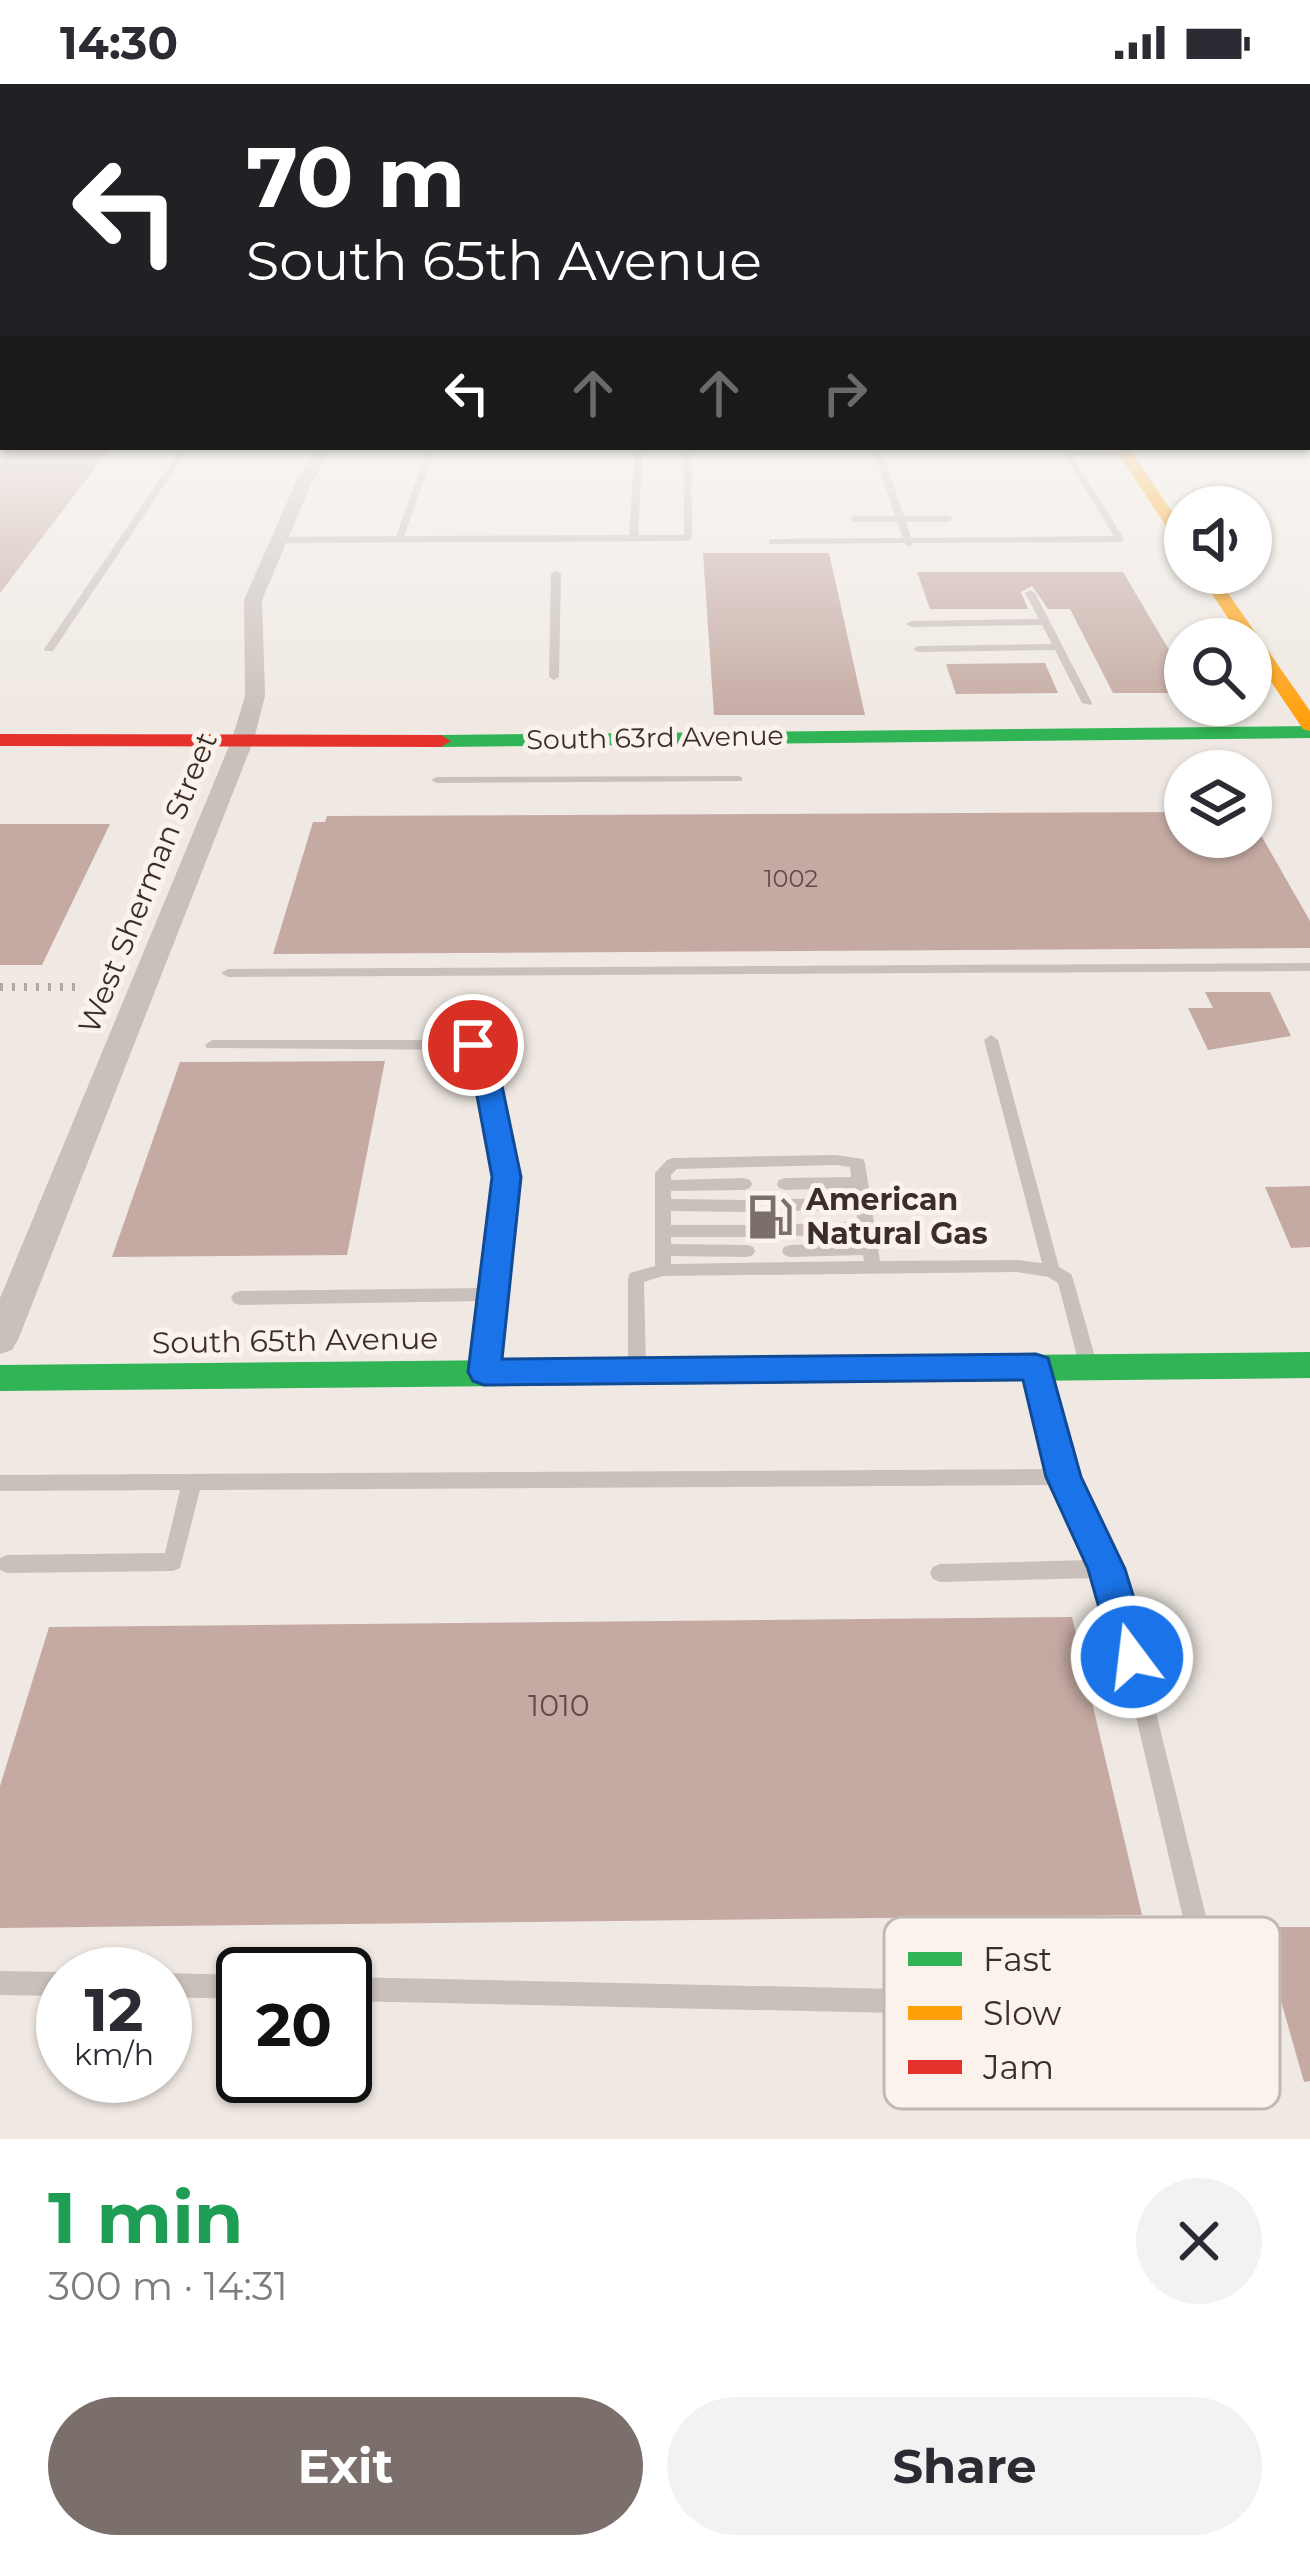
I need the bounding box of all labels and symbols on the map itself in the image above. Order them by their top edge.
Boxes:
street label: South 63rd Avenue [526,719,784,756]
street label: West Sherman Street [70,727,225,1039]
house number: 1002 [764,864,818,893]
pin [422,994,524,1096]
place label: American Natural Gas [805,1181,988,1252]
fuel station icon: American Natural Gas [745,1192,795,1242]
street label: South 65th Avenue [151,1320,439,1361]
position arrow [1069,1594,1195,1720]
house number: 1010 [528,1687,590,1724]
legend [884,1917,1280,2109]
text: Fast [983,1939,1052,1979]
speed limit sign: 20 [216,1947,372,2103]
text: Slow [983,1993,1061,2033]
text: Jam [982,2047,1054,2087]

